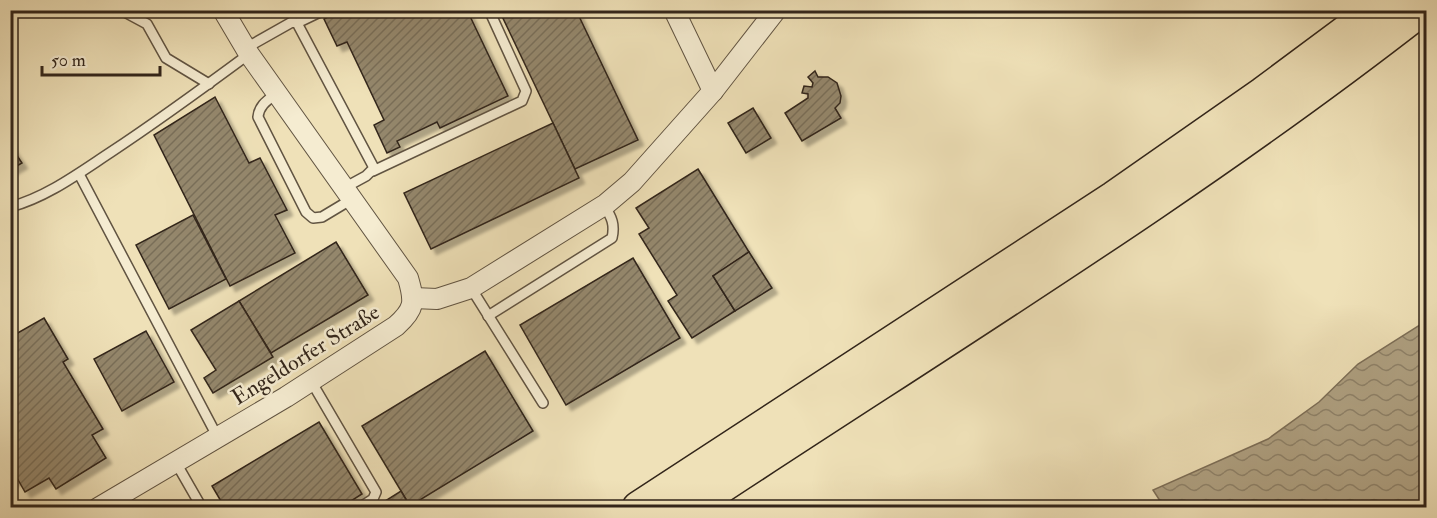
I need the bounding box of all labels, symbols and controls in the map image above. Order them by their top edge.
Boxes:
scale bar [42,39,160,77]
text: 50 m [51,49,86,72]
street label: Engeldorfer Straße [226,298,385,412]

